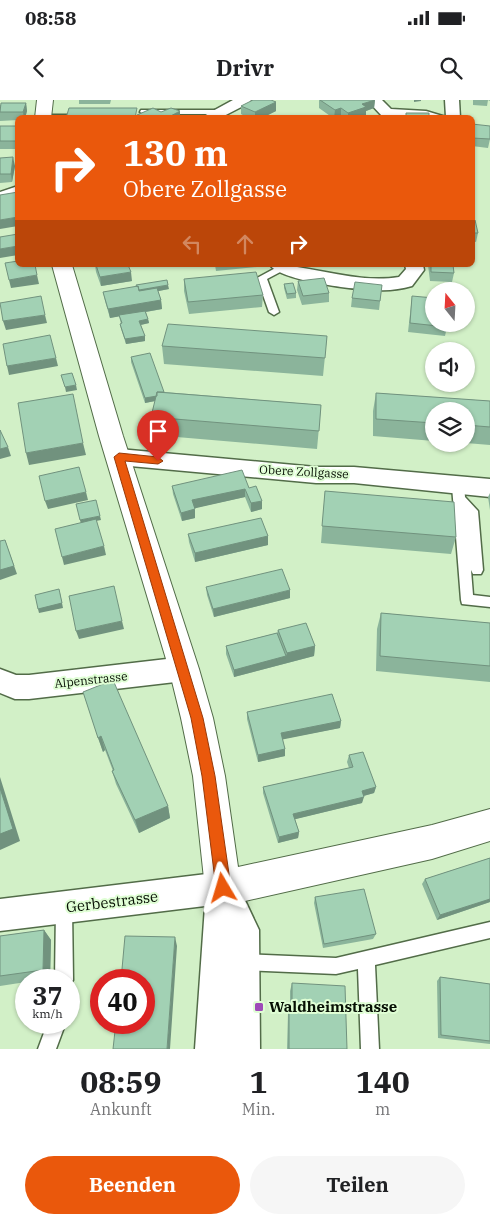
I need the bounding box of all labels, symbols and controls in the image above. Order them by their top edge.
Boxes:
text: 08:58 [25,6,76,30]
text: Drivr [216,53,274,82]
icon: back [25,54,53,82]
icon: search [437,54,465,82]
text: 130 m [123,130,228,176]
icon: right [40,135,105,200]
text: Obere Zollgasse [123,174,287,203]
icon: left [178,230,206,258]
icon: ahead [231,230,259,258]
icon: right [284,230,312,258]
north arrow [425,282,475,332]
map controls [425,282,475,452]
button: sound [425,342,475,392]
button: layers [425,402,475,452]
pin [137,410,179,461]
icon: arrive [144,417,172,445]
street label: Obere Zollgasse [259,462,349,481]
street label: Alpenstrasse [54,668,128,691]
position arrow [196,861,248,913]
street label: Gerbestrasse [65,886,159,917]
speed limit sign: 40 [90,969,155,1034]
text: 37 [32,979,63,1012]
place label: Waldheimstrasse [269,997,397,1016]
marker: Waldheimstrasse [253,1001,265,1013]
text: km/h [32,1006,63,1021]
text: 08:59 [80,1062,161,1101]
text: 1 [250,1062,268,1101]
text: 140 [356,1062,410,1101]
text: Ankunft [90,1099,152,1119]
text: Min. [242,1099,275,1119]
text: m [375,1099,390,1119]
button: Beenden [25,1156,240,1214]
button: Teilen [250,1156,465,1214]

